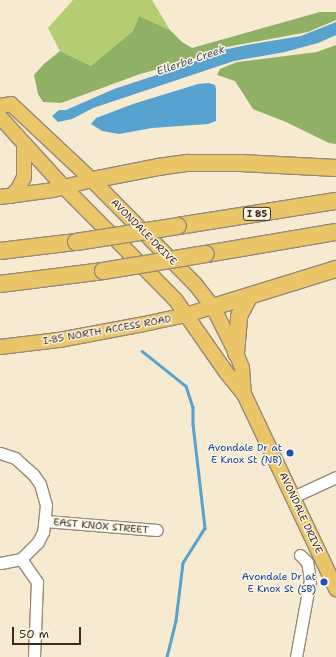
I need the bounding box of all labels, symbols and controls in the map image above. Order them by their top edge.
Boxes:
water label: Ellerbe Creek [155,43,227,79]
street label: AVONDALE DRIVE [108,196,180,268]
road number: I 85 [242,207,272,221]
street label: I-85 NORTH ACCESS ROAD [42,313,172,347]
place label: Avondale Dr at E Knox St (NB) [208,441,282,464]
marker: Avondale Dr at E Knox St (NB) [285,448,295,458]
street label: AVONDALE DRIVE [277,470,325,556]
street label: EAST KNOX STREET [53,516,149,536]
place label: Avondale Dr at E Knox St (SB) [242,570,316,594]
marker: Avondale Dr at E Knox St (SB) [319,577,329,587]
scale bar [14,619,83,645]
text: 50 m [19,626,49,642]

